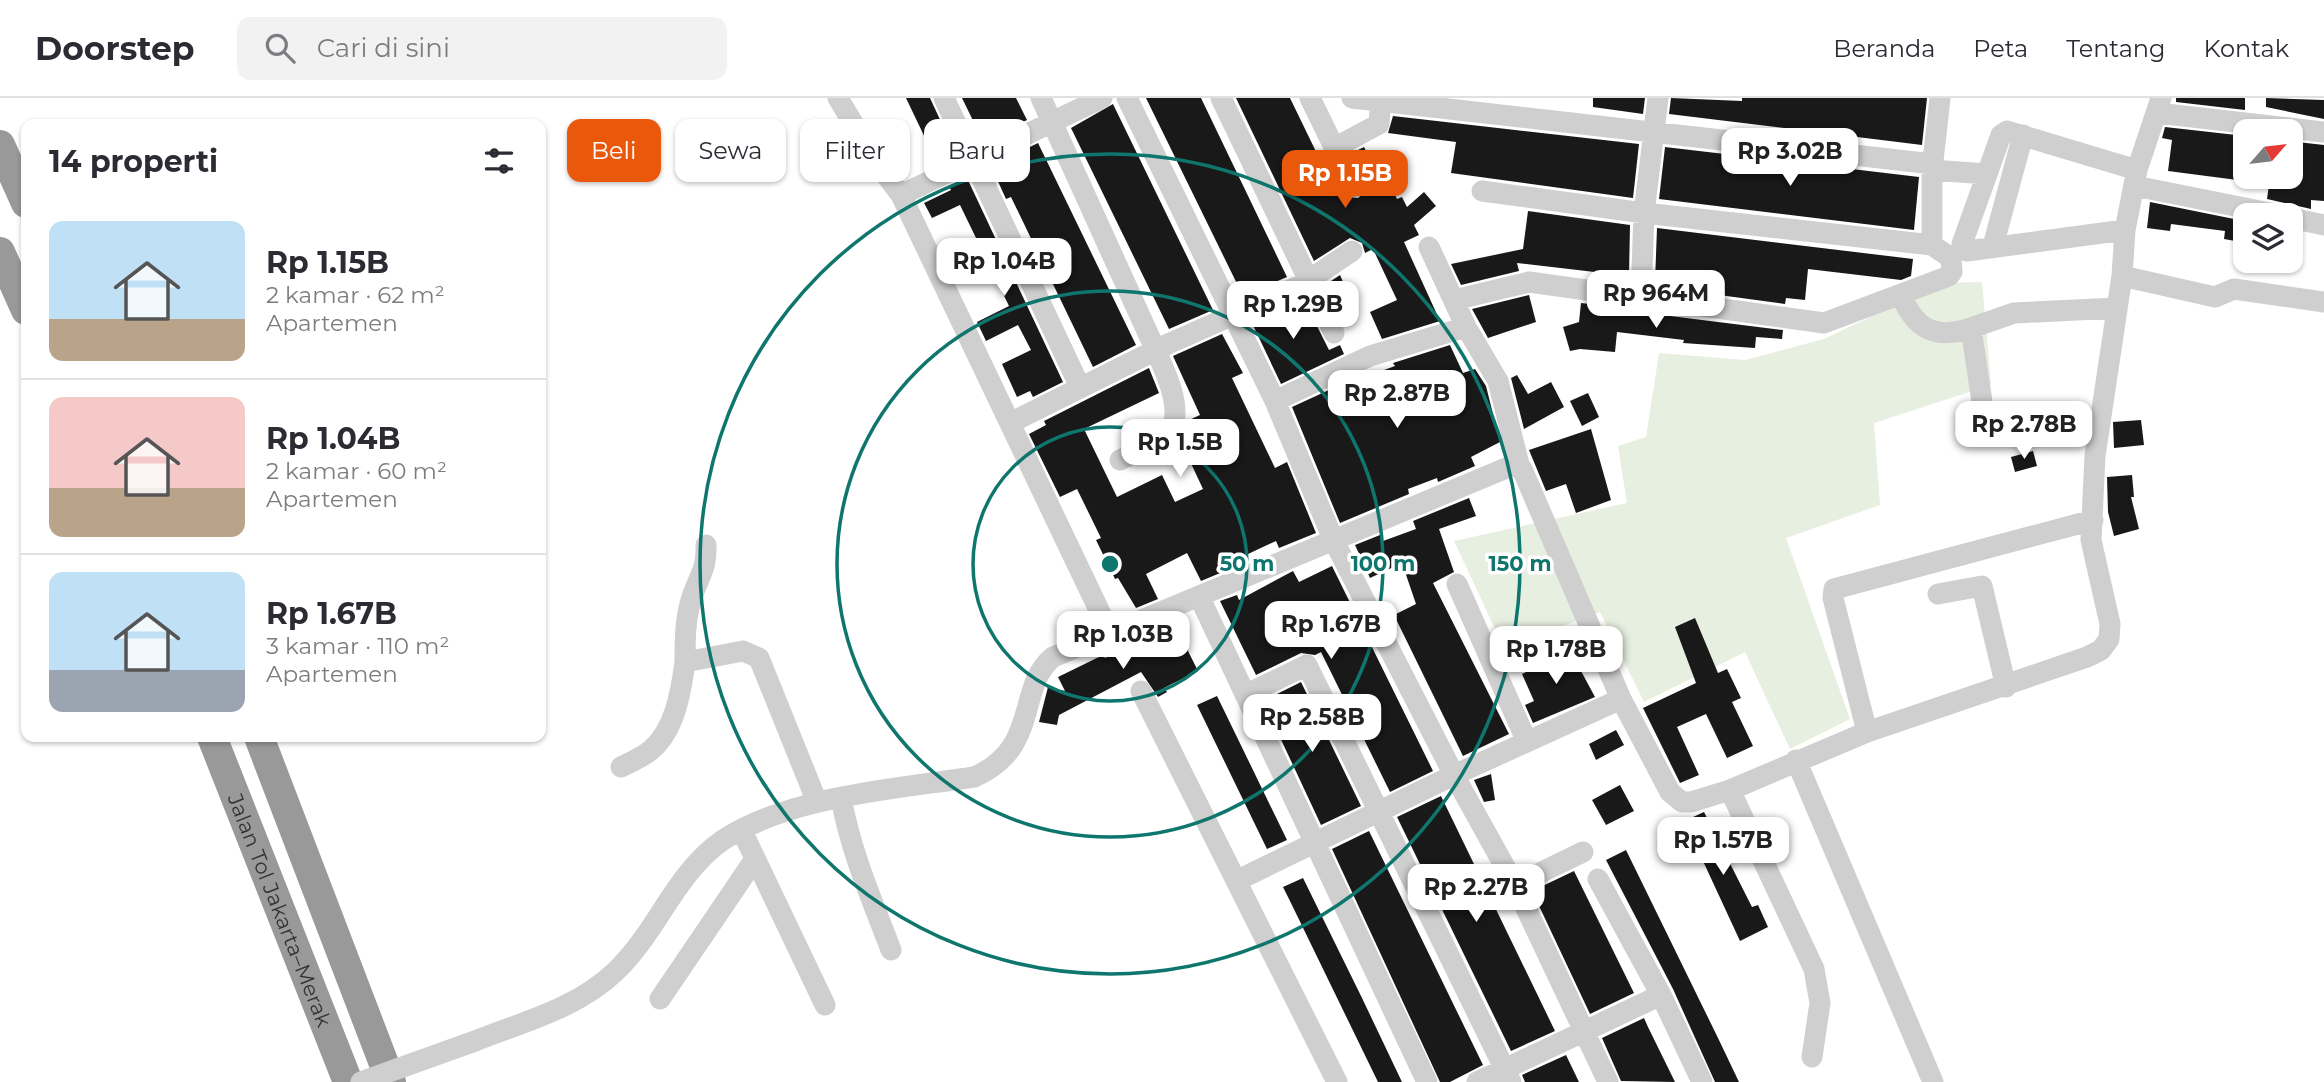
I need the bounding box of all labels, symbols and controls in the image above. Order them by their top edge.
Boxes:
search box [237,17,727,80]
text: Doorstep [35,28,195,68]
icon: search [261,29,299,67]
text: Cari di sini [317,32,450,64]
text: Beranda [1833,34,1935,63]
text: Peta [1973,34,2028,63]
text: Tentang [2066,34,2165,63]
text: Kontak [2203,34,2289,63]
chip: Beli [567,119,661,182]
chip: Sewa [675,119,786,182]
chip: Filter [800,119,910,182]
chip: Baru [924,119,1030,182]
north arrow [2233,119,2303,189]
map controls [2233,119,2303,273]
pin: Rp 3.02B [1718,129,1862,188]
text: Rp 3.02B [1737,137,1843,165]
icon: filters [480,142,518,180]
text: 14 properti [49,143,218,180]
pin: Rp 1.15B [1273,150,1417,210]
text: Rp 1.15B [1298,159,1392,187]
button: layers [2233,203,2303,273]
pin: Rp 1.04B [932,238,1076,298]
text: Rp 1.15B [266,244,389,281]
text: Rp 1.04B [952,247,1056,275]
icon: home [105,249,189,333]
pin: Rp 964M [1591,271,1721,330]
text: Rp 964M [1603,279,1709,307]
text: 2 kamar · 62 m² [266,281,445,309]
pin: Rp 1.29B [1221,282,1365,341]
text: Rp 1.29B [1243,290,1343,318]
text: Apartemen [266,309,398,337]
pin: Rp 2.87B [1325,370,1469,430]
text: Rp 2.87B [1344,379,1450,407]
pin: Rp 2.78B [1952,402,2096,461]
text: Rp 2.78B [1971,410,2077,438]
text: Rp 1.04B [266,420,400,457]
pin: Rp 1.5B [1115,420,1245,479]
icon: home [105,425,189,509]
text: Rp 1.5B [1137,428,1223,456]
text: 2 kamar · 60 m² [266,457,447,485]
text: Apartemen [266,485,398,513]
text: 50 m [1220,551,1274,576]
text: 100 m [1351,551,1415,576]
text: 150 m [1489,551,1551,576]
centre of rings [1098,552,1122,576]
text: Rp 1.67B [266,595,397,632]
icon: home [105,600,189,684]
pin: Rp 1.67B [1259,602,1403,661]
text: Rp 1.67B [1281,610,1381,638]
pin: Rp 1.03B [1051,612,1195,671]
text: Rp 1.03B [1073,620,1173,648]
pin: Rp 1.78B [1484,626,1628,686]
text: 3 kamar · 110 m² [266,632,449,660]
text: Rp 1.78B [1506,635,1606,663]
text: Apartemen [266,660,398,688]
pin: Rp 2.58B [1240,694,1384,754]
text: Rp 2.58B [1259,703,1365,731]
street label: Jalan Tol Jakarta–Merak [223,789,338,1031]
pin: Rp 1.57B [1651,818,1795,877]
text: Rp 1.57B [1673,826,1773,854]
pin: Rp 2.27B [1404,864,1548,924]
text: Rp 2.27B [1424,873,1528,901]

